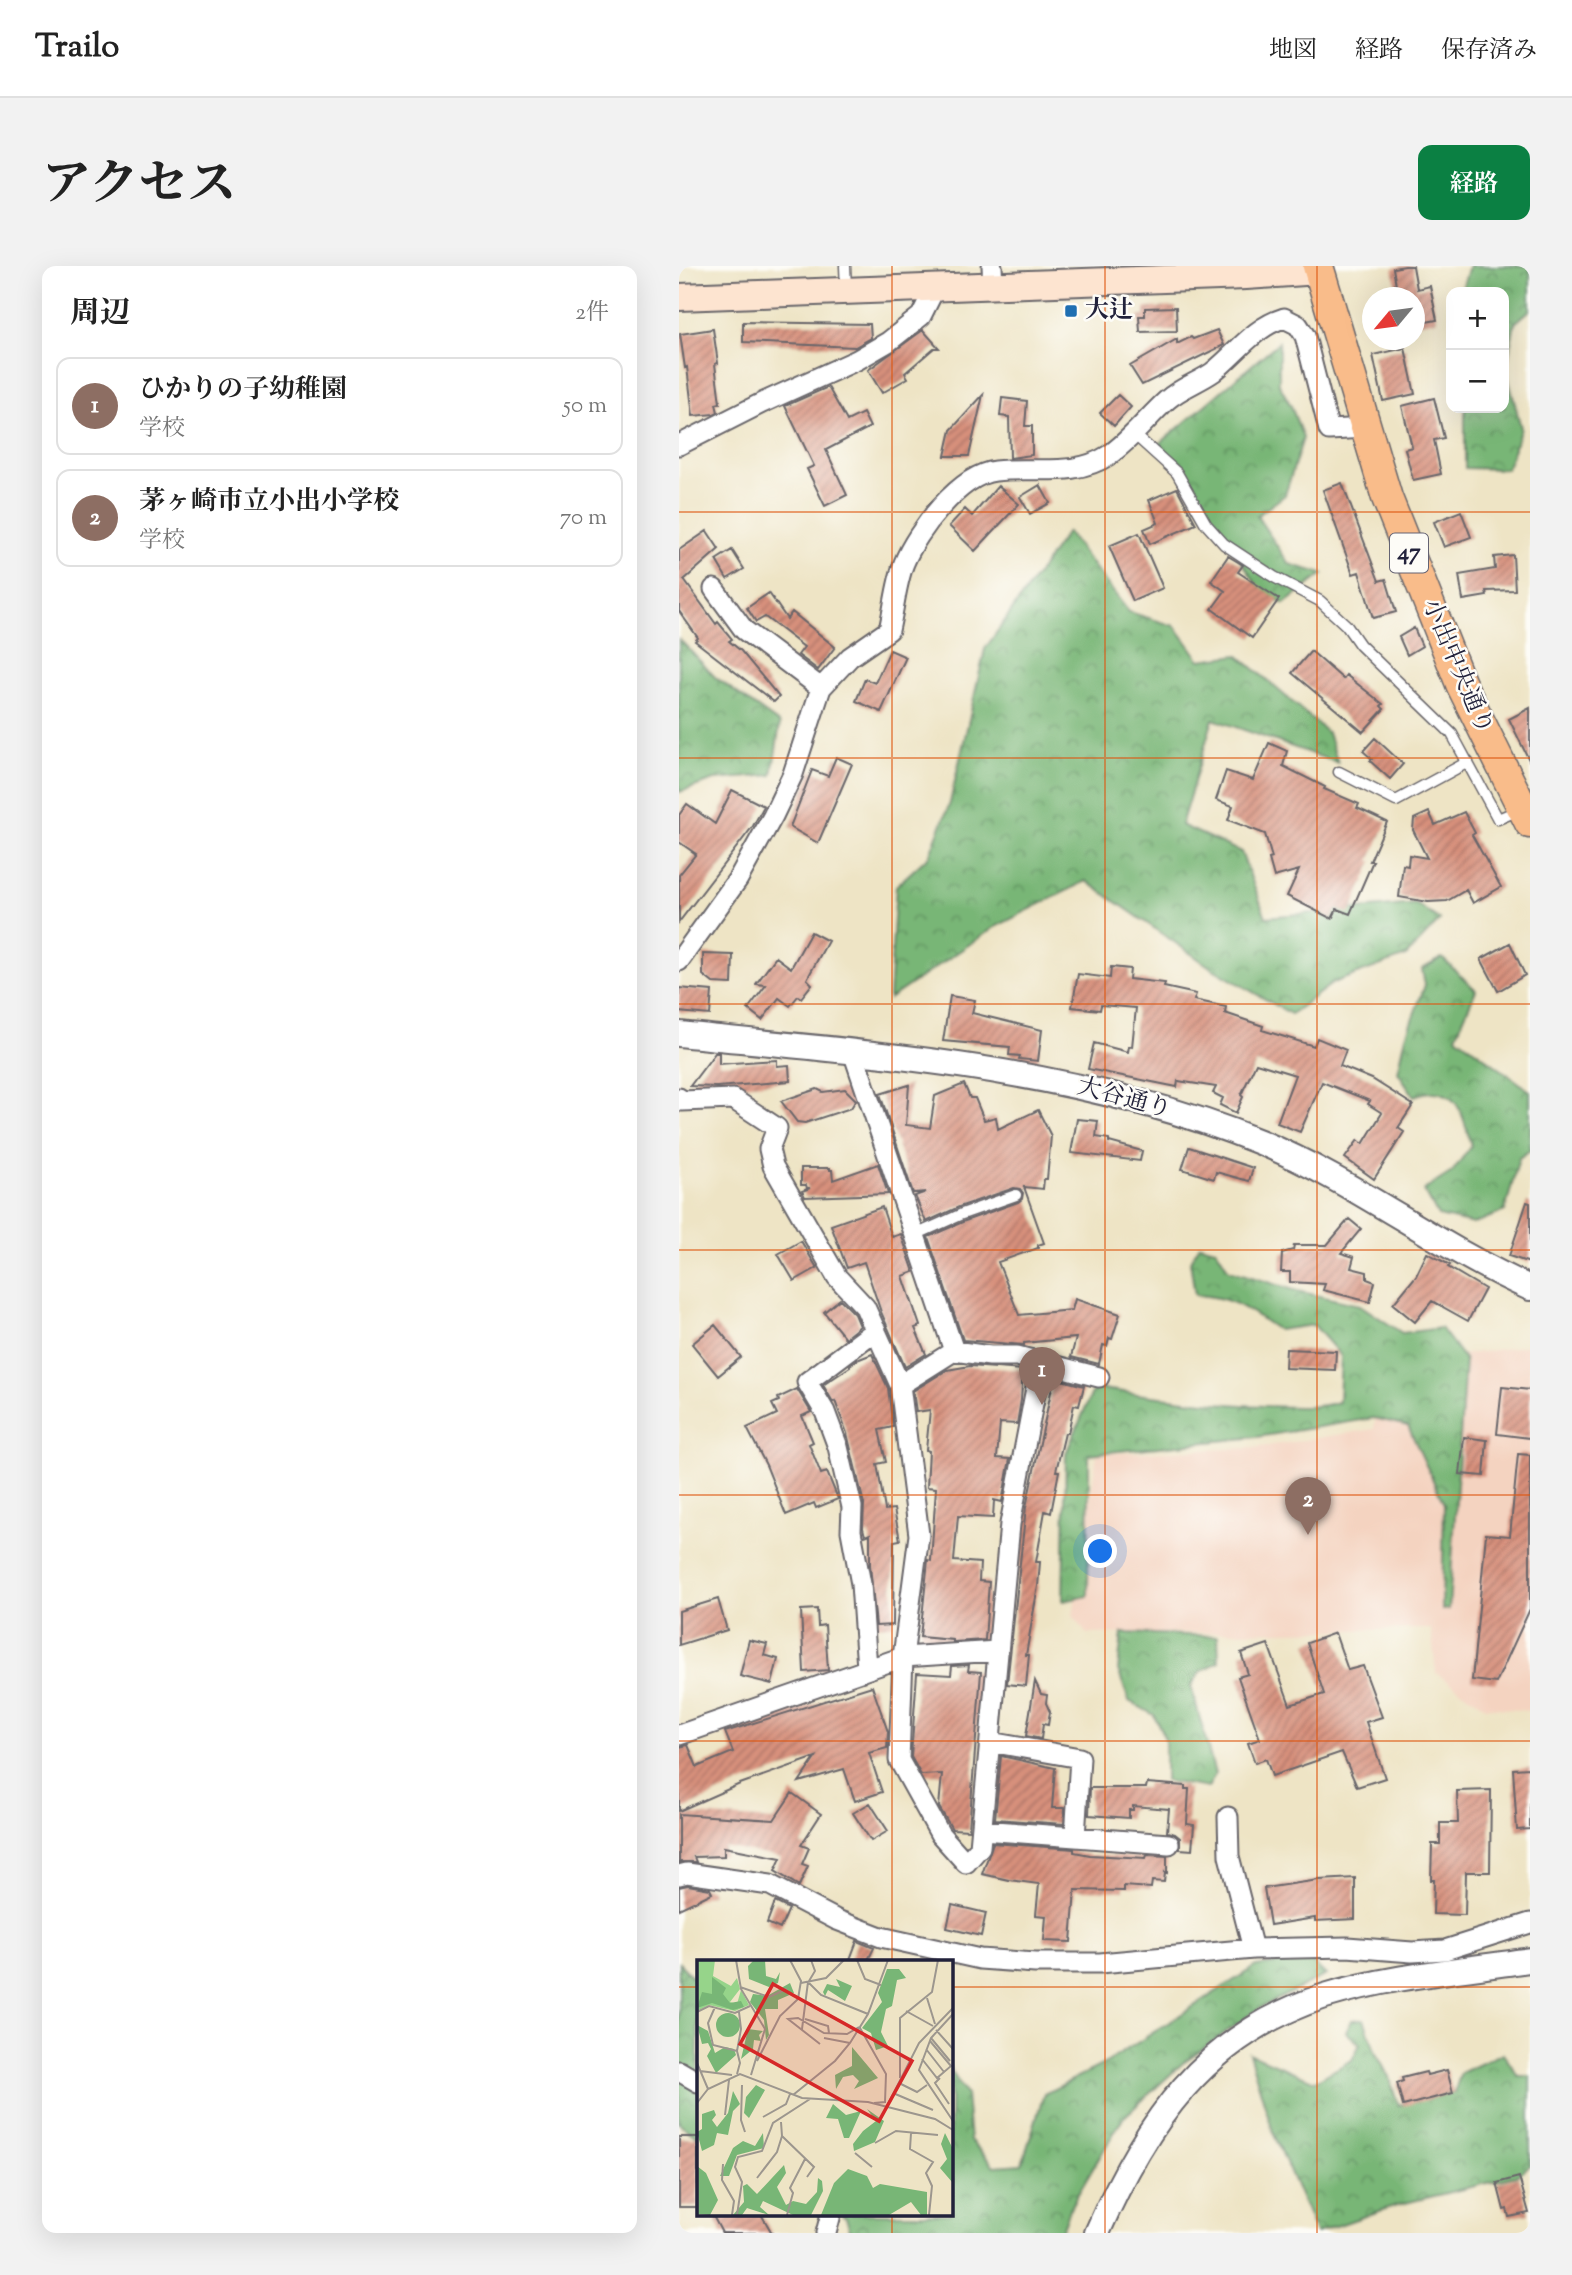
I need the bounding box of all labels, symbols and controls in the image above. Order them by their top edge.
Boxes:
text: Trailo [35,24,119,72]
text: 地図 [1269,34,1317,68]
text: 経路 [1355,34,1403,68]
text: 保存済み [1441,34,1537,68]
button: 経路 [1418,145,1530,220]
text: アクセス [42,152,237,222]
north arrow [1362,287,1425,350]
map controls [1446,287,1509,413]
button: + [1446,287,1509,350]
text: 周辺 [70,293,130,336]
place label: 大辻 [1085,294,1133,328]
text: 2件 [575,297,609,330]
marker: 大辻 [1063,303,1079,319]
button: − [1446,350,1509,413]
text: ひかりの子幼稚園 [139,372,347,409]
text: 1 [91,390,99,423]
text: 50 m [563,390,607,423]
text: 学校 [139,413,185,446]
text: 茅ヶ崎市立小出小学校 [139,484,399,521]
text: 2 [90,502,100,535]
text: 70 m [560,502,607,535]
text: 学校 [139,525,185,558]
road number: 47 [1390,534,1428,572]
street label: 小出中央通り [1413,594,1501,740]
street label: 大谷通り [1073,1070,1175,1128]
pin: 1 [1019,1347,1065,1405]
pin: 2 [1285,1477,1331,1535]
your location [1083,1534,1117,1568]
inset map [697,1960,952,2216]

